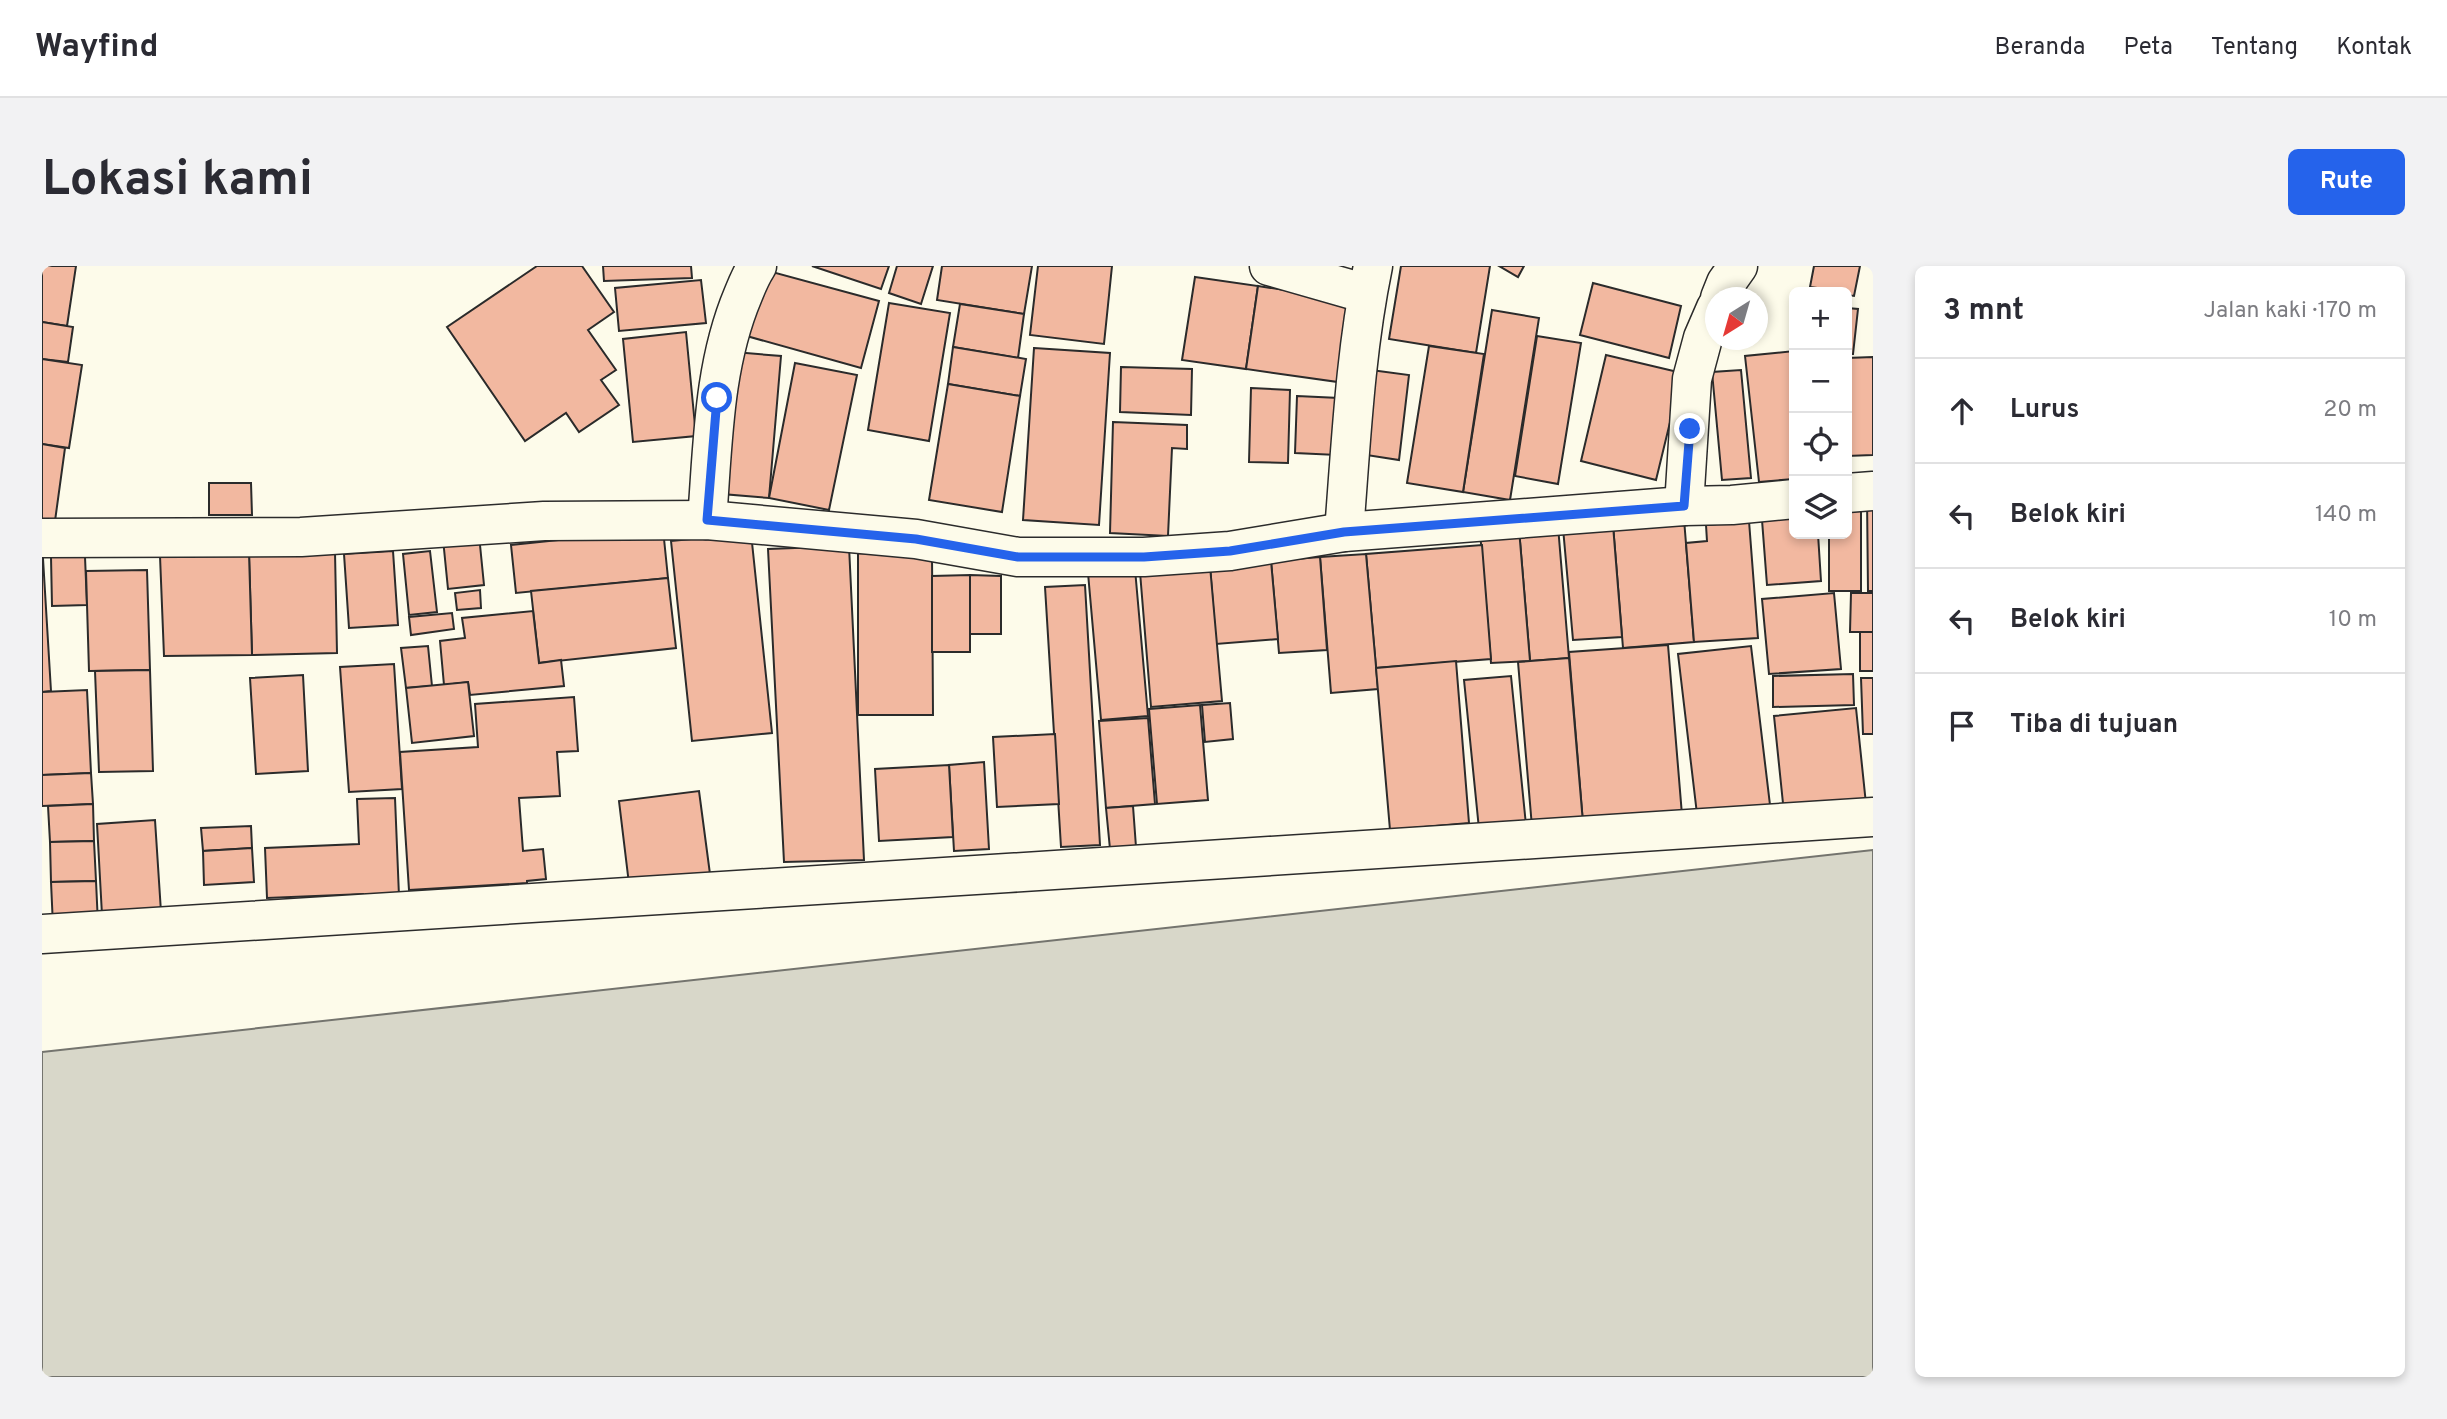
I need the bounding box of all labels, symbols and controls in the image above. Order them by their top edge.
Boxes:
text: Wayfind [35,27,158,69]
text: Beranda [1995,33,2086,63]
text: Peta [2124,33,2173,63]
text: Tentang [2211,33,2298,63]
text: Kontak [2336,33,2412,63]
button: Rute [2288,149,2405,215]
text: Lokasi kami [42,151,313,213]
north arrow [1705,287,1768,350]
map controls [1789,287,1852,539]
button: + [1789,287,1852,350]
text: 3 mnt [1943,293,2024,330]
text: Jalan kaki · 170 m [2204,297,2377,326]
button: − [1789,350,1852,413]
route start [701,382,732,413]
icon: ahead [1943,392,1981,430]
text: Lurus [2010,394,2079,427]
text: 20 m [2323,396,2377,425]
route end [1674,413,1705,444]
button: locate [1789,413,1852,476]
button: layers [1789,476,1852,539]
icon: left [1943,497,1981,535]
text: Belok kiri [2010,499,2126,532]
text: 140 m [2315,501,2377,530]
icon: left [1943,602,1981,640]
text: Belok kiri [2010,604,2126,637]
text: 10 m [2329,606,2377,635]
icon: arrive [1943,707,1981,745]
text: Tiba di tujuan [2010,709,2178,742]

